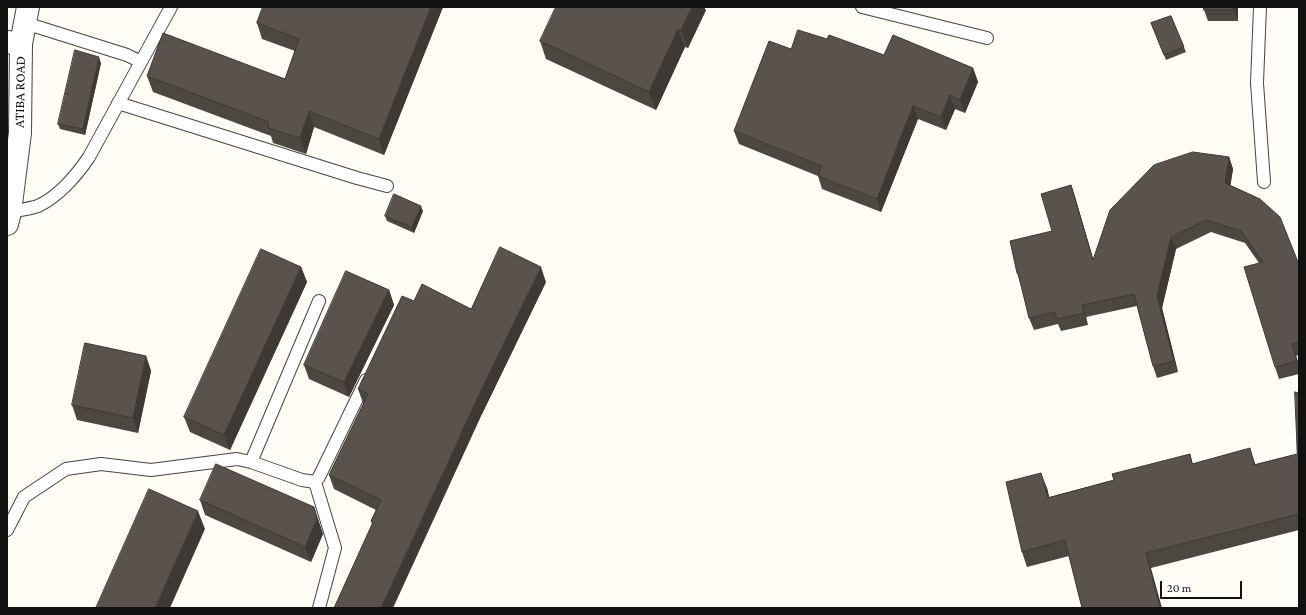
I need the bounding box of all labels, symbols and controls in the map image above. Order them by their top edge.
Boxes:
street label: ATIBA ROAD [11,56,29,128]
scale bar [1162,573,1244,599]
text: 20 m [1167,581,1191,595]

